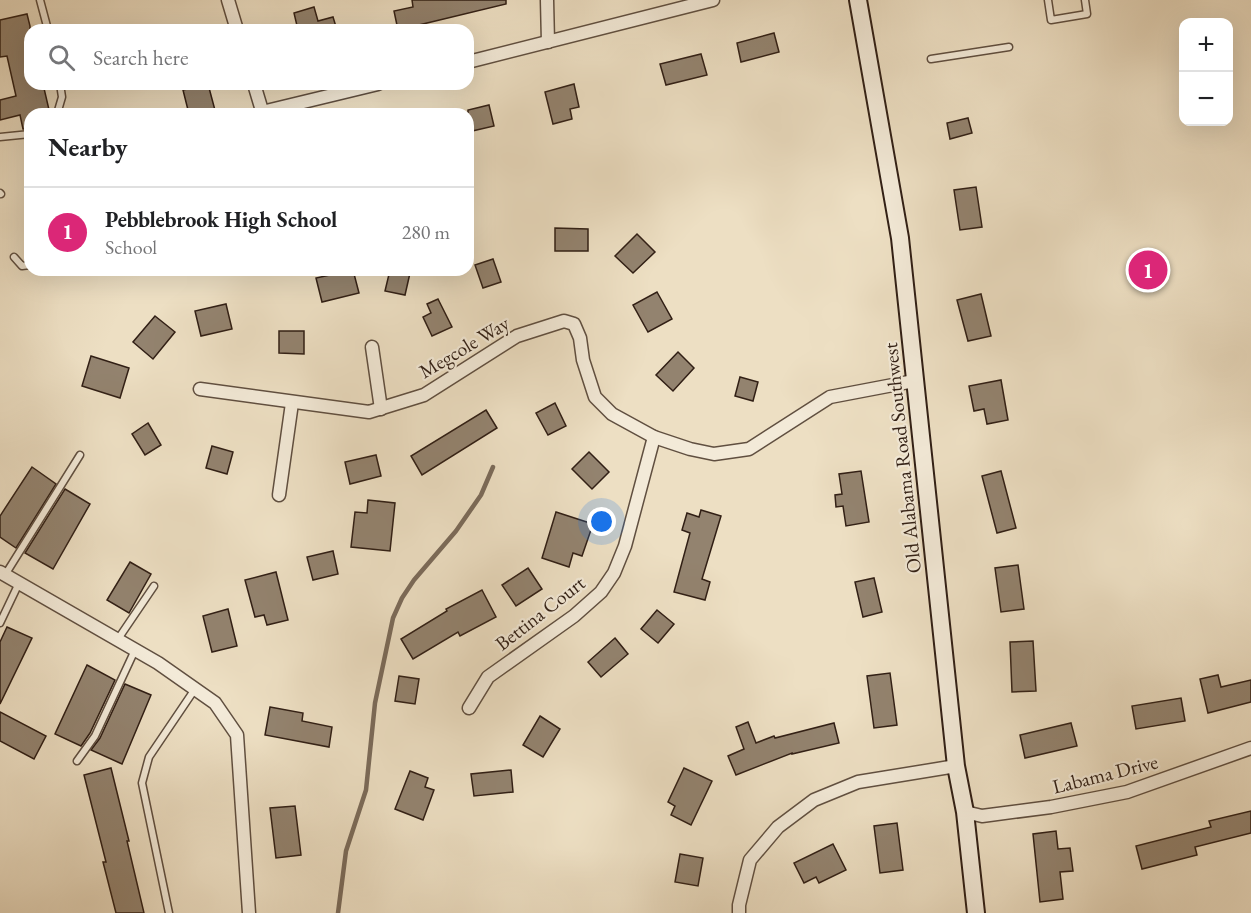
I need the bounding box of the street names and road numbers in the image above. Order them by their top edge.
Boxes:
street label: Megcole Way [414,310,514,384]
street label: Old Alabama Road Southwest [877,341,927,575]
street label: Bettina Court [490,569,591,656]
street label: Labama Drive [1050,748,1161,800]

